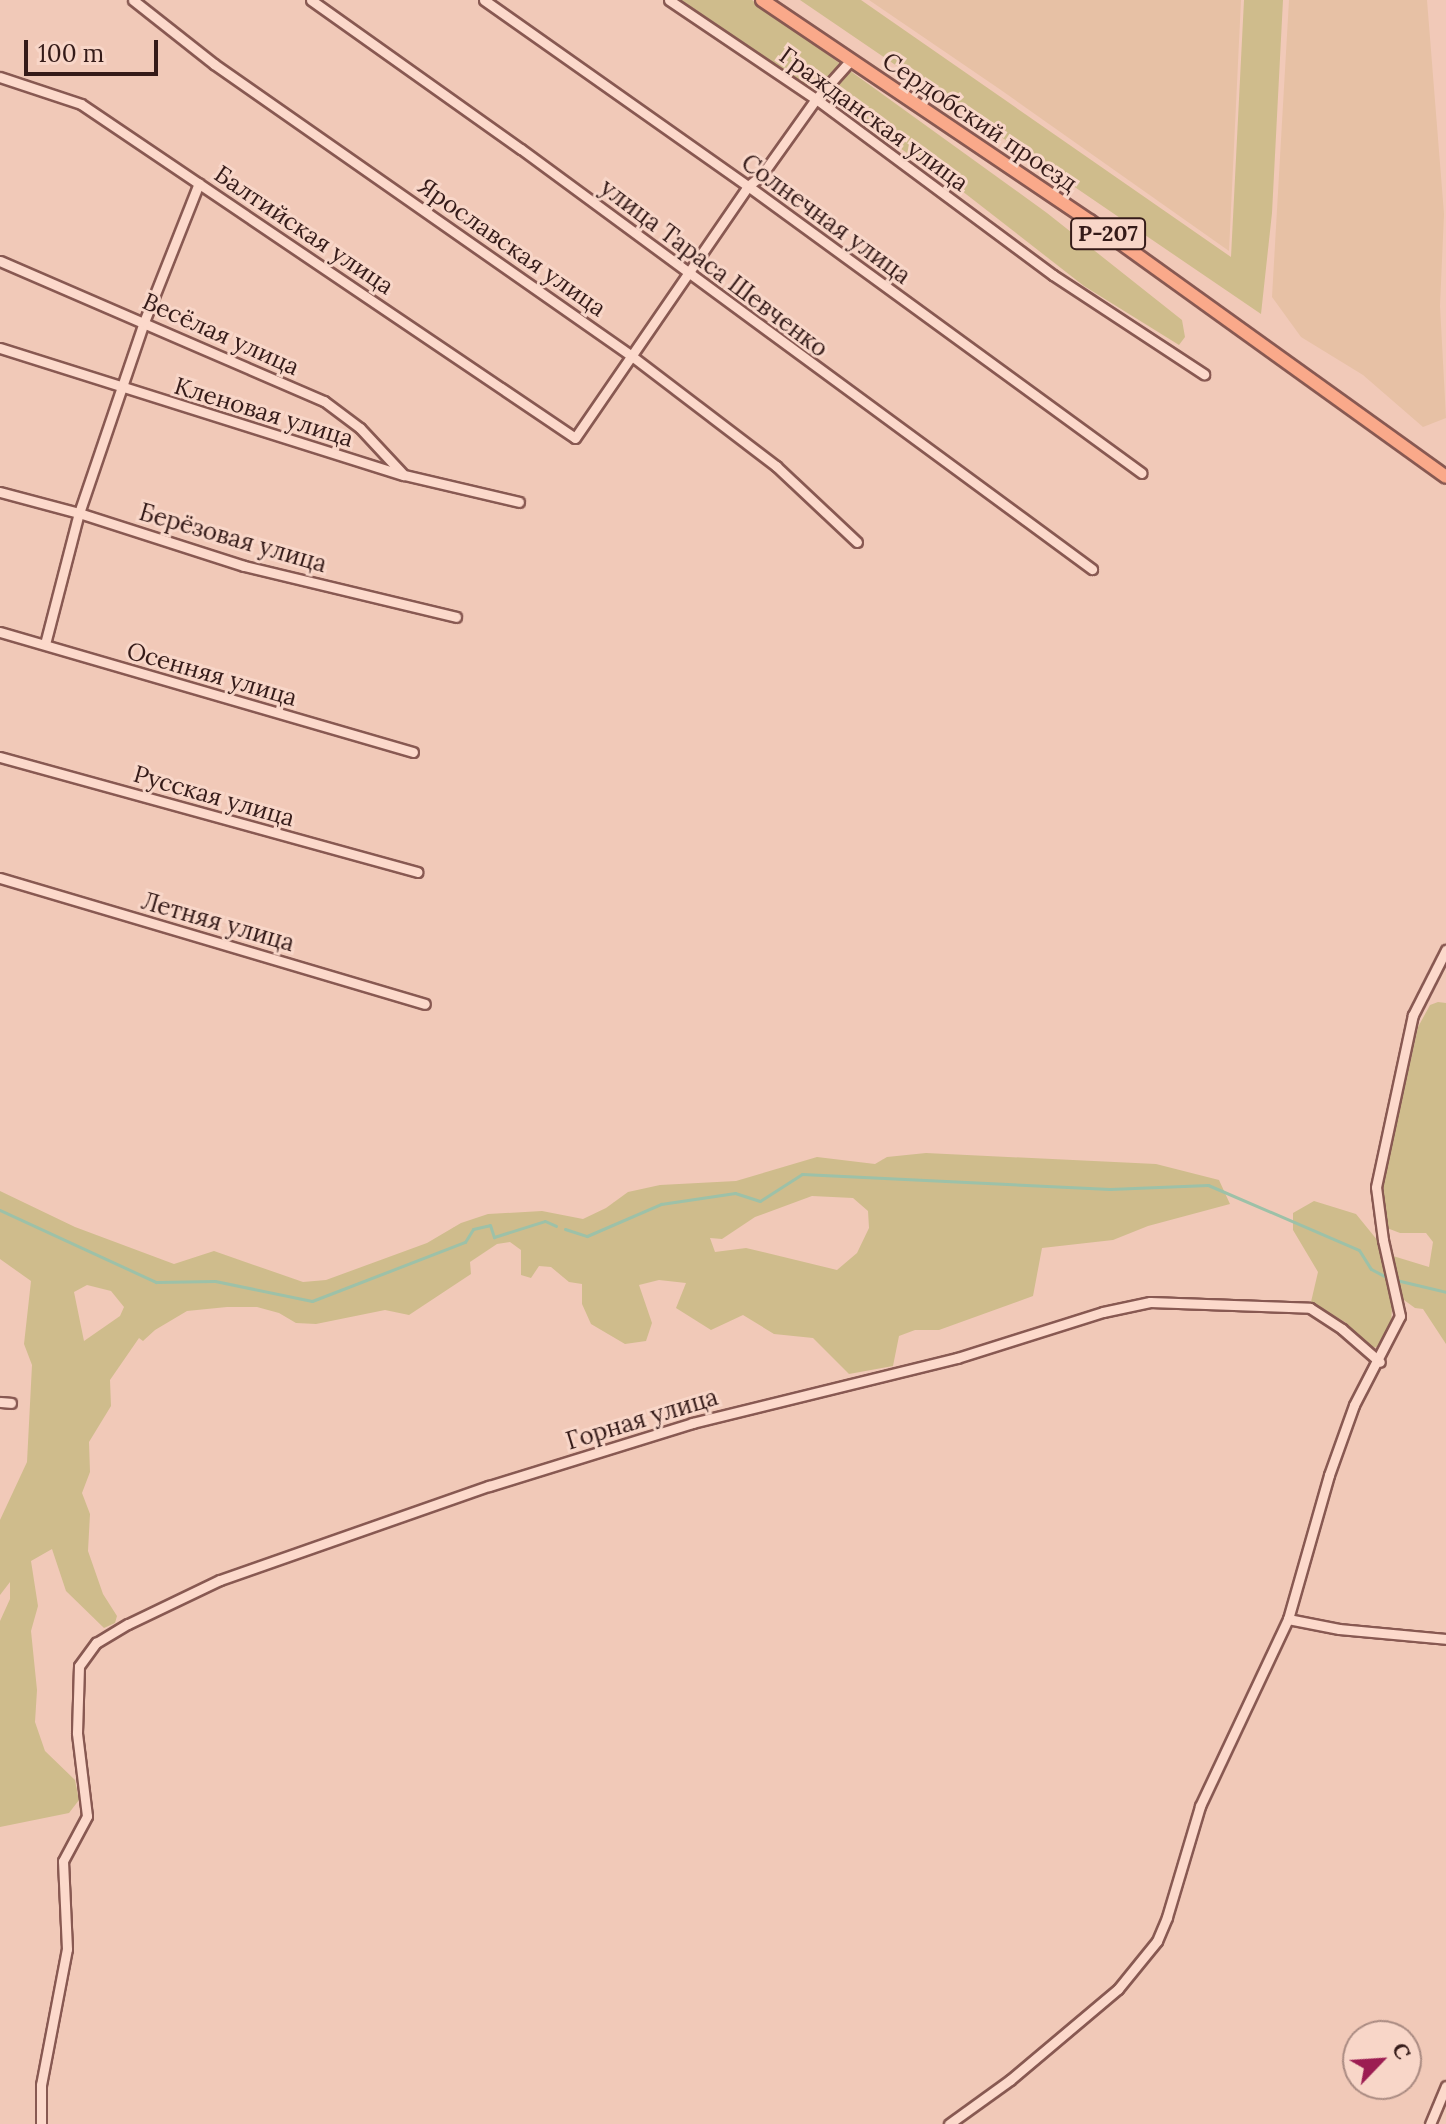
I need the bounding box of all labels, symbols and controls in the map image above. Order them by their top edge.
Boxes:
scale bar [28,24,162,74]
text: 100 m [38,38,104,69]
street label: Гражданская улица [774,41,974,197]
street label: Сердобский проезд [877,46,1083,198]
street label: Солнечная улица [736,148,916,290]
street label: Балтийская улица [209,159,399,301]
street label: Ярославская улица [412,171,612,323]
street label: улица Тараса Шевченко [594,173,834,363]
road number: Р-207 [1070,216,1146,252]
street label: Весёлая улица [138,287,304,381]
street label: Кленовая улица [171,371,357,453]
street label: Берёзовая улица [136,497,330,579]
street label: Осенняя улица [123,636,301,712]
street label: Русская улица [130,759,298,833]
street label: Летняя улица [138,886,298,958]
street label: Горная улица [563,1382,721,1456]
north arrow [1342,2020,1422,2100]
text: С [1386,2038,1418,2063]

